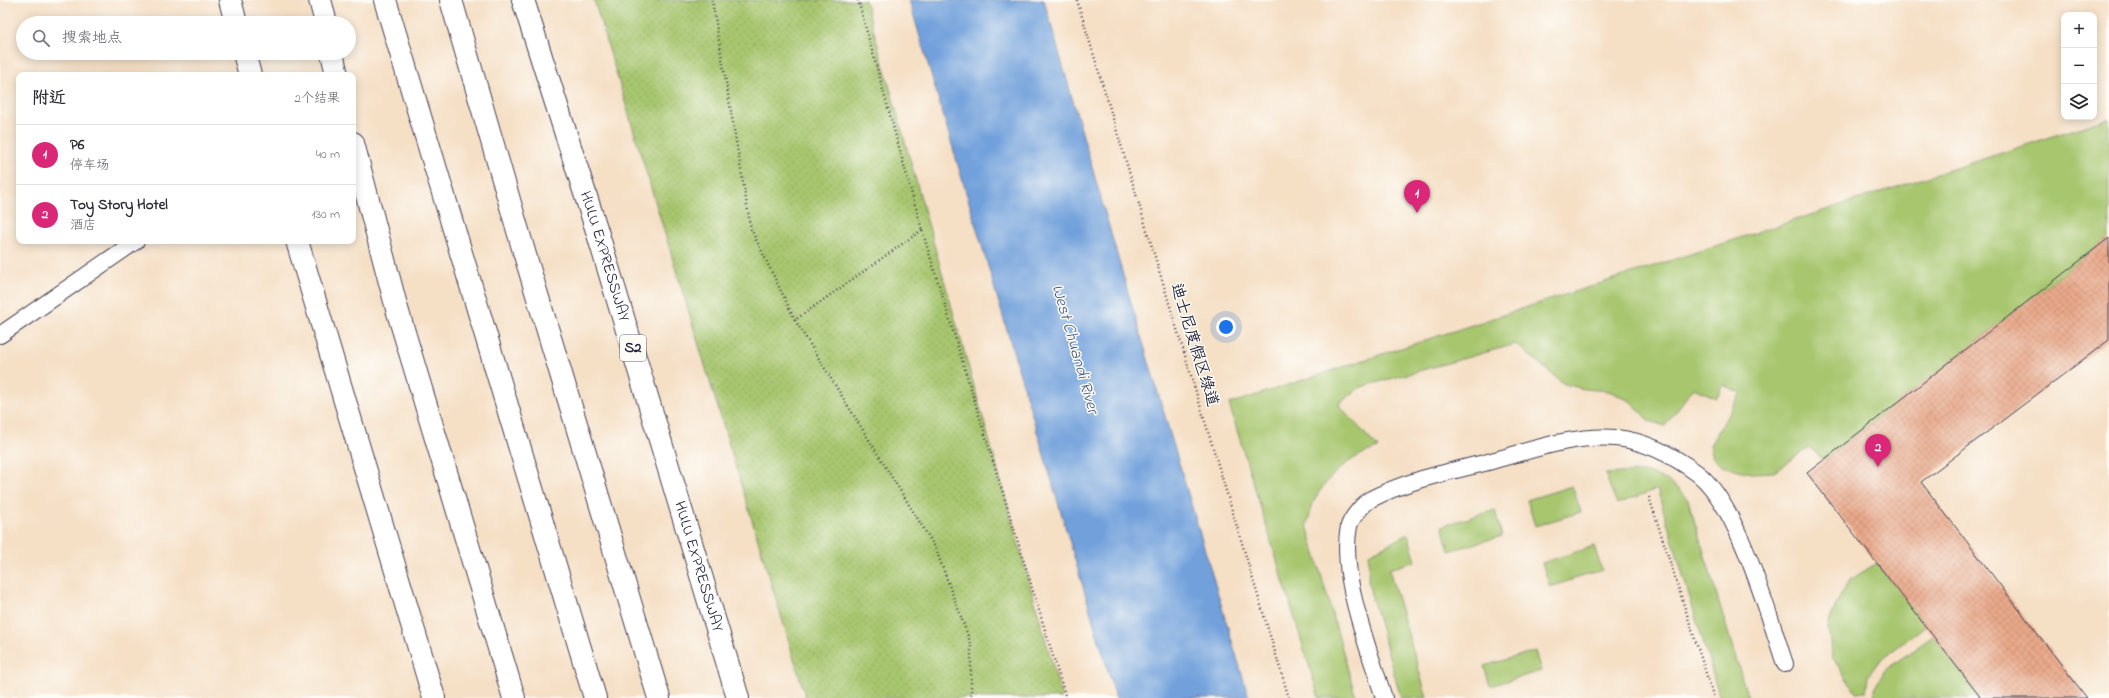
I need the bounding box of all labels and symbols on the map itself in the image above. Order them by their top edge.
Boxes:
pin: 1 [1404,180,1430,213]
street label: HULU EXPRESSWAY [573,188,636,325]
street label: 迪士尼度假区绿道 [1164,280,1224,410]
water label: West Chuandi River [1045,281,1106,419]
your location [1216,317,1236,337]
road number: S2 [620,335,646,361]
pin: 2 [1865,434,1891,467]
street label: HULU EXPRESSWAY [667,498,730,635]

